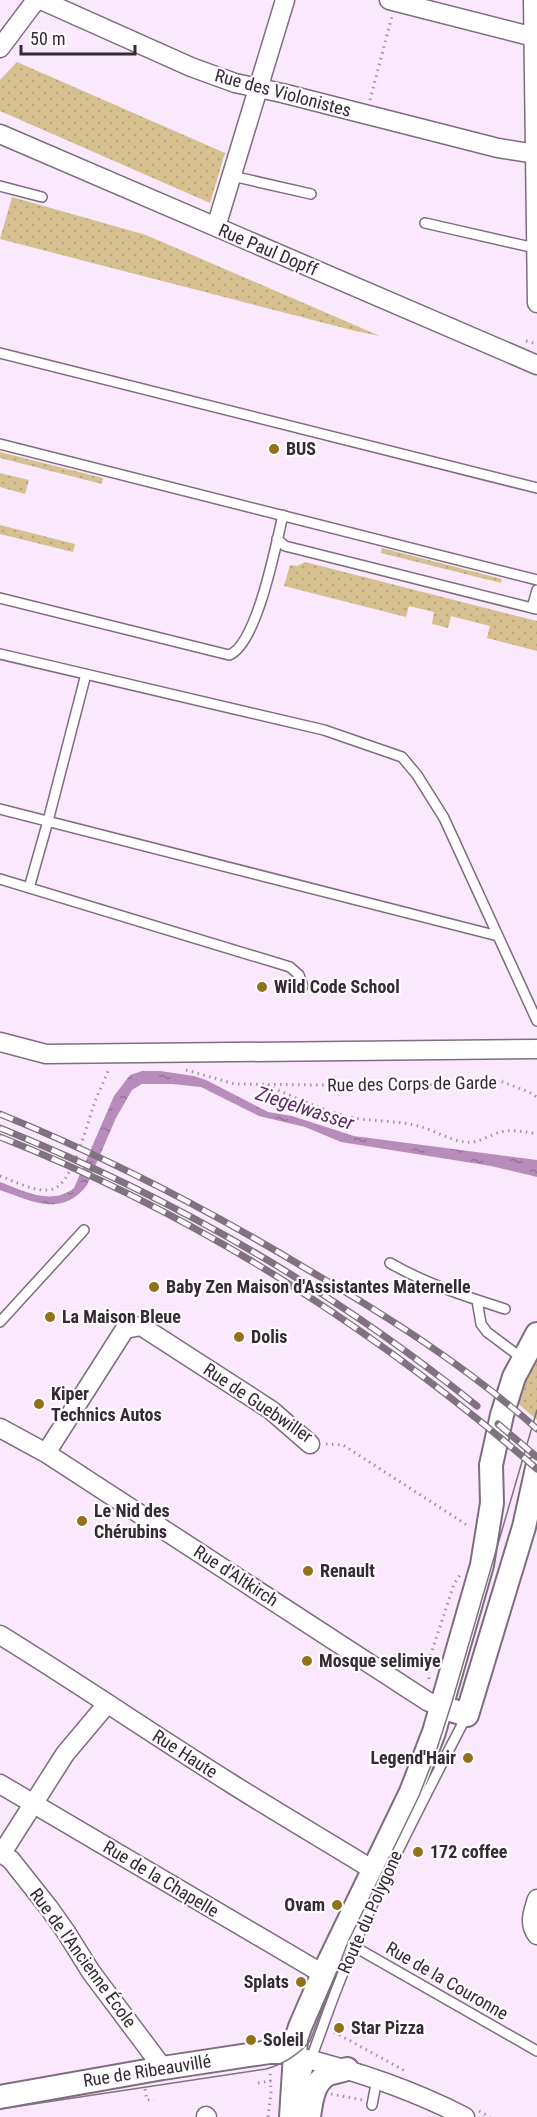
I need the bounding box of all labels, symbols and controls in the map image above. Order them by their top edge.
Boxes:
scale bar [21,18,135,56]
text: 50 m [30,28,65,49]
street label: Rue des Violonistes [213,64,353,121]
street label: Rue Paul Dopff [215,219,321,280]
place label: BUS [286,438,316,459]
marker: BUS [267,442,281,456]
place label: Wild Code School [274,976,400,997]
marker: Wild Code School [255,980,269,994]
street label: Rue des Corps de Garde [327,1072,497,1095]
water label: Ziegelwasser [252,1081,358,1135]
place label: Baby Zen Maison d'Assistantes Maternelle [166,1276,471,1297]
marker: Baby Zen Maison d'Assistantes Maternelle [147,1280,161,1294]
place label: La Maison Bleue [62,1306,181,1327]
marker: La Maison Bleue [43,1310,57,1324]
place label: Dolis [251,1326,287,1347]
marker: Dolis [232,1330,246,1344]
street label: Rue de Guebwiller [200,1358,317,1447]
place label: Kiper Technics Autos [51,1383,162,1425]
marker: Kiper Technics Autos [32,1397,46,1411]
place label: Le Nid des Chérubins [94,1500,170,1542]
marker: Le Nid des Chérubins [75,1514,89,1528]
street label: Rue d'Altkirch [190,1541,282,1611]
place label: Renault [320,1560,375,1581]
marker: Renault [301,1564,315,1578]
place label: Mosque selimiye [319,1650,441,1671]
marker: Mosque selimiye [300,1654,314,1668]
street label: Rue Haute [149,1725,222,1782]
place label: Legend'Hair [370,1747,456,1768]
marker: Legend'Hair [461,1751,475,1765]
street label: Rue de la Chapelle [100,1836,223,1921]
place label: 172 coffee [430,1841,508,1862]
marker: 172 coffee [411,1845,425,1859]
street label: Route du Polygone [333,1847,406,1977]
street label: Rue de l'Ancienne École [26,1884,141,2032]
place label: Ovam [284,1894,325,1915]
marker: Ovam [330,1898,344,1912]
street label: Rue de la Couronne [383,1937,512,2024]
place label: Splats [244,1971,289,1992]
marker: Splats [294,1975,308,1989]
place label: Star Pizza [351,2017,424,2038]
marker: Star Pizza [332,2021,346,2035]
place label: Soleil [263,2029,304,2050]
marker: Soleil [244,2033,258,2047]
street label: Rue de Ribeauvillé [81,2050,212,2091]

